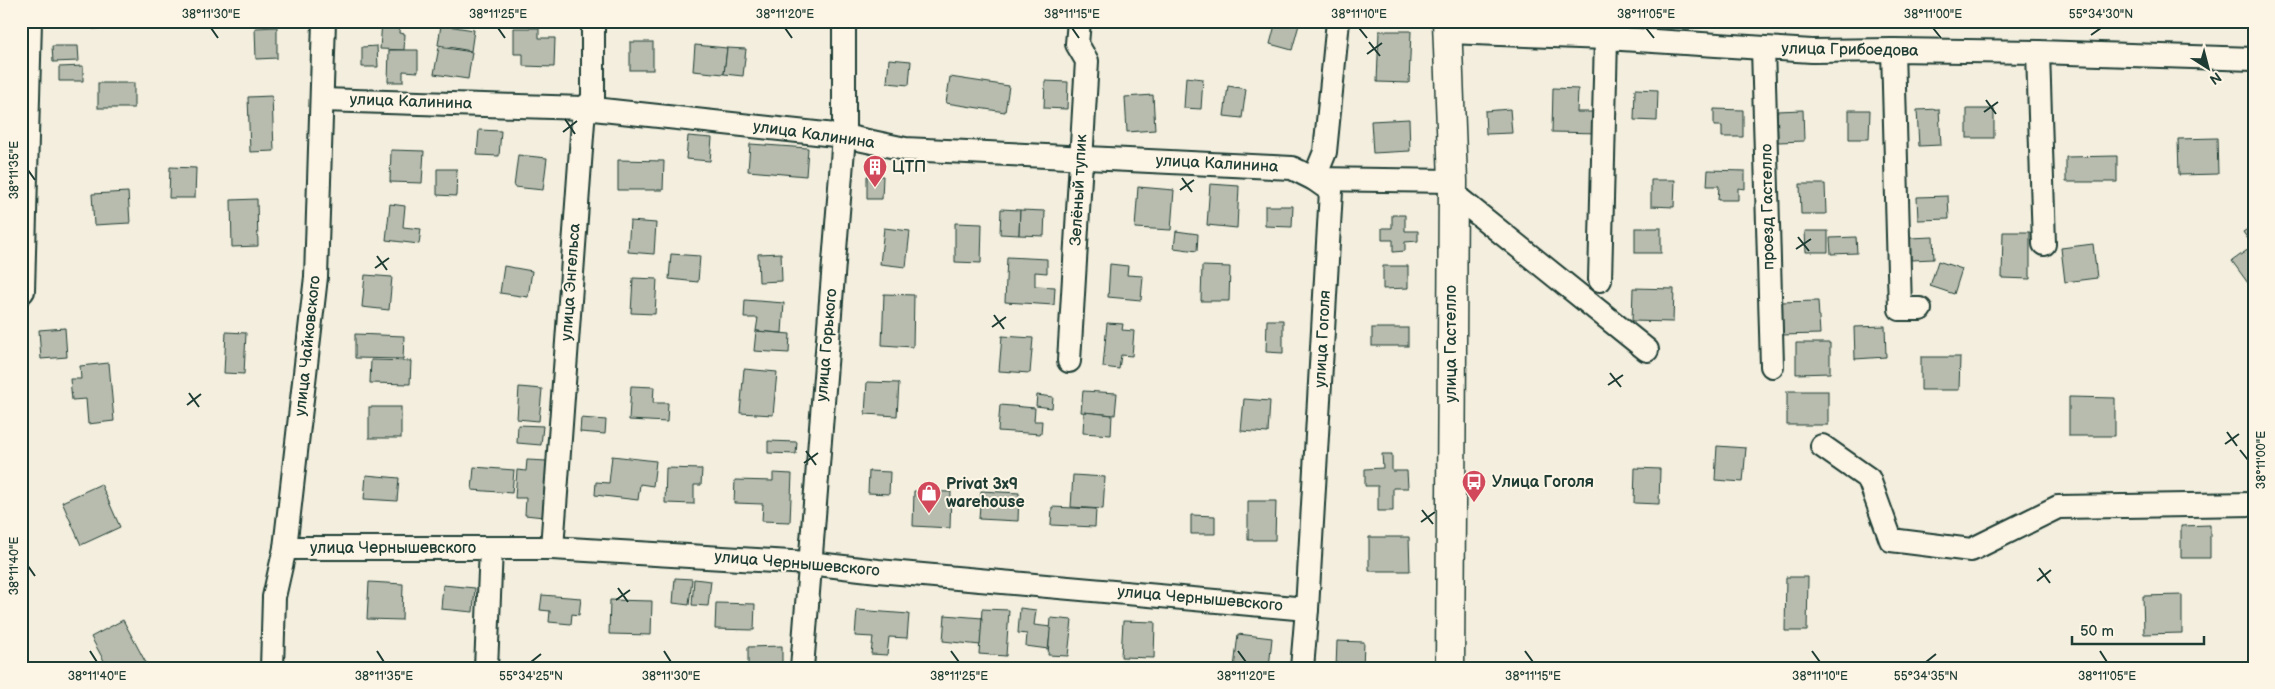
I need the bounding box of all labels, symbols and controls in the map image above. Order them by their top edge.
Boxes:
text: 38°11'30"E [182,7,240,22]
text: 38°11'25"E [469,7,527,22]
text: 38°11'20"E [756,7,814,22]
text: 38°11'15"E [1044,7,1100,22]
text: 38°11'10"E [1331,7,1387,22]
text: 38°11'05"E [1617,7,1675,22]
text: 38°11'00"E [1904,7,1962,22]
text: 55°34'30"N [2069,7,2133,22]
street label: улица Грибоедова [1781,39,1919,61]
north arrow [2182,42,2232,92]
text: N [2206,68,2225,88]
street label: улица Калинина [349,90,473,114]
street label: улица Калинина [752,117,877,153]
street label: Зелёный тупик [1067,133,1091,246]
text: 38°11'35"E [7,141,22,199]
street label: проезд Гастелло [1757,144,1779,270]
street label: улица Калинина [1155,151,1279,177]
building icon: ЦТП [862,154,888,188]
place label: ЦТП [892,158,926,177]
street label: улица Энгельса [557,222,585,342]
street label: улица Чайковского [291,275,325,417]
street label: улица Гастелло [1442,285,1461,403]
street label: улица Горького [813,288,841,402]
street label: улица Гоголя [1311,290,1335,388]
text: 38°11'00"E [2254,431,2269,489]
bus stop icon: Улица Гоголя [1461,469,1487,503]
place label: Улица Гоголя [1492,473,1594,492]
place label: Privat 3x9 warehouse [946,475,1025,512]
shop icon: Privat 3x9 warehouse [916,480,942,514]
text: 38°11'40"E [7,537,22,595]
street label: улица Чернышевского [310,539,476,558]
street label: улица Чернышевского [713,547,881,581]
street label: улица Чернышевского [1116,582,1284,616]
scale bar [2072,614,2205,646]
text: 50 m [2080,622,2114,641]
text: 38°11'40"E [68,669,126,684]
text: 38°11'35"E [355,669,413,684]
text: 55°34'25"N [499,669,563,684]
text: 38°11'30"E [642,669,700,684]
text: 38°11'25"E [930,669,988,684]
text: 38°11'20"E [1217,669,1275,684]
text: 38°11'15"E [1505,669,1561,684]
text: 38°11'10"E [1792,669,1848,684]
text: 55°34'35"N [1894,669,1958,684]
text: 38°11'05"E [2078,669,2136,684]

